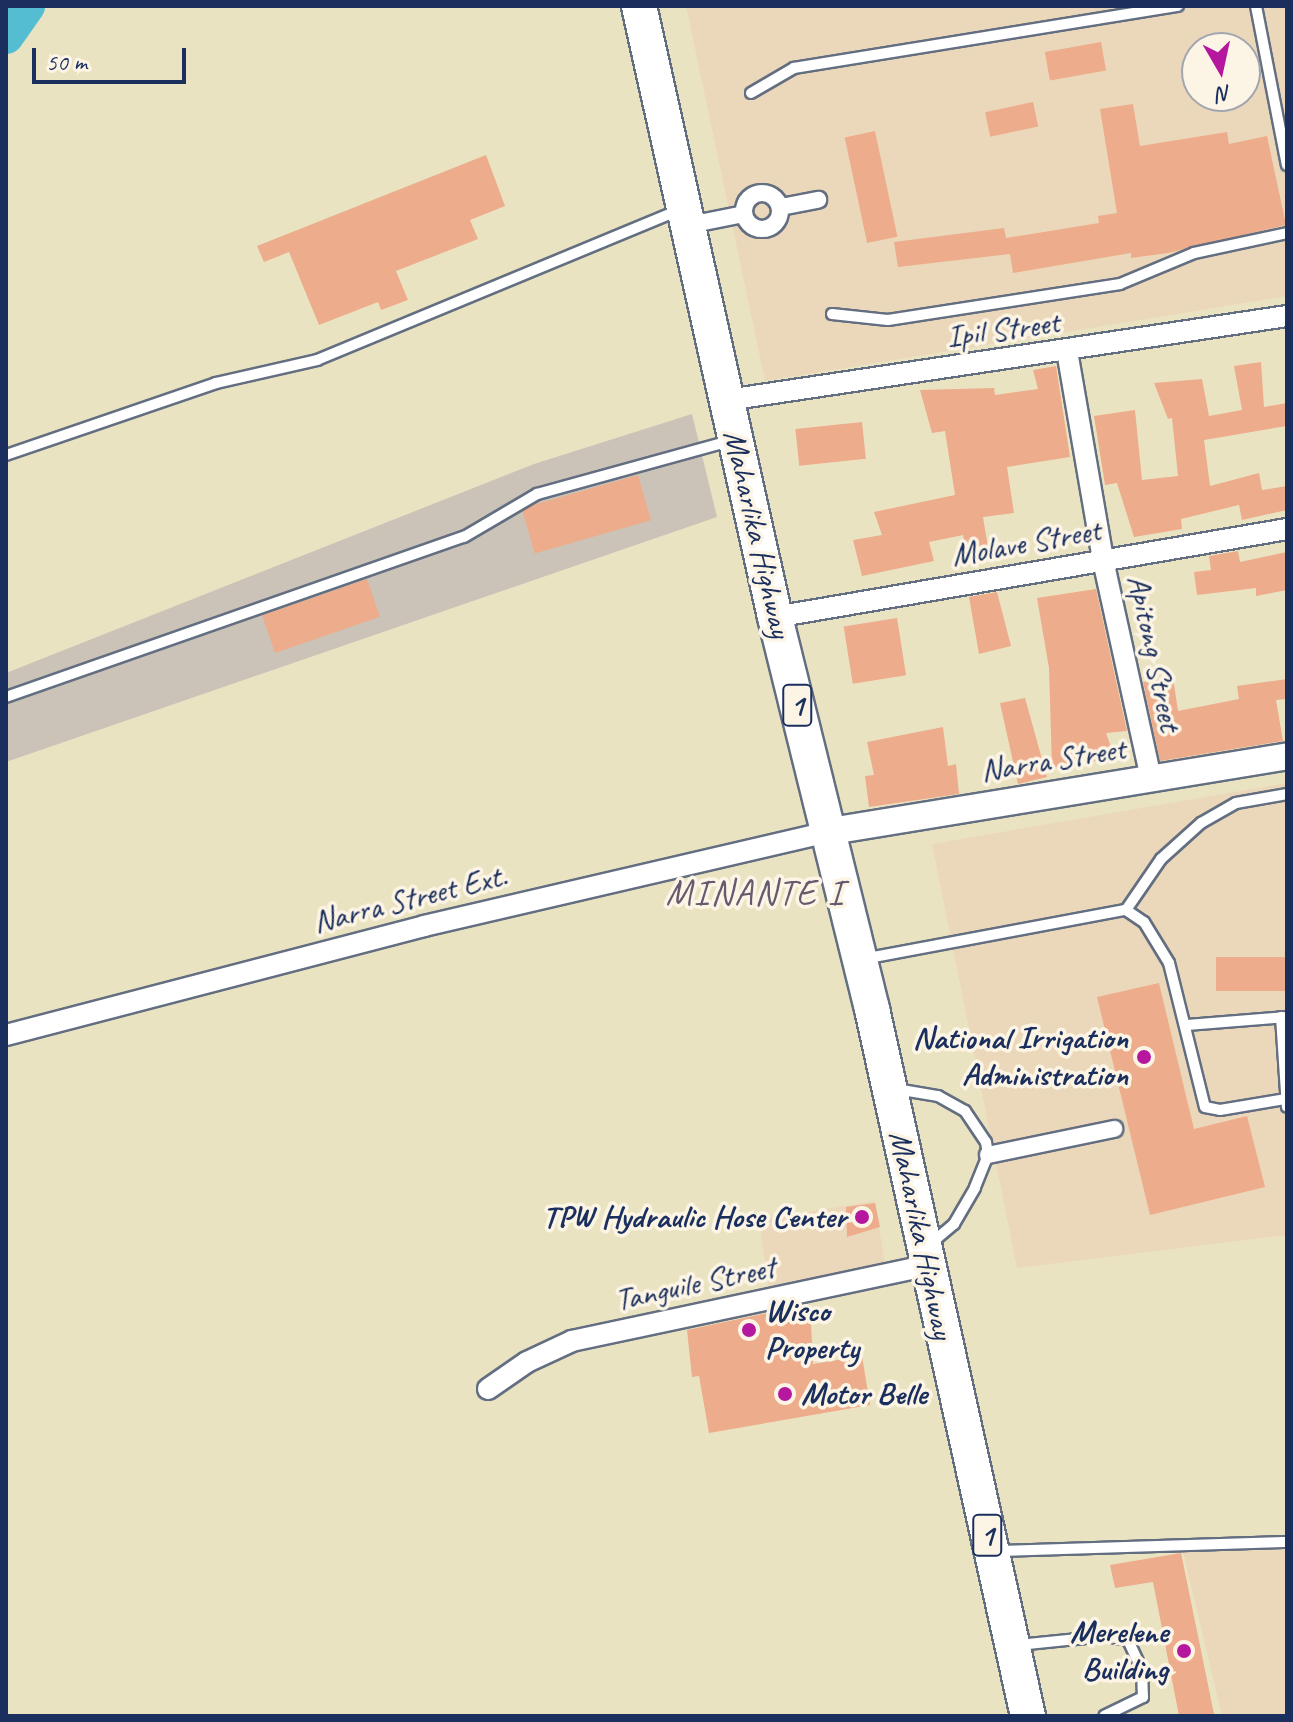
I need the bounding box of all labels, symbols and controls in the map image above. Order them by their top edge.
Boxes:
scale bar [36,32,190,82]
north arrow [1181,32,1261,112]
text: 50 m [46,47,87,77]
text: N [1216,79,1233,109]
street label: Ipil Street [944,303,1062,357]
street label: Maharlika Highway [715,427,799,641]
street label: Molave Street [948,511,1104,575]
street label: Apitong Street [1119,571,1189,735]
road number: 1 [781,679,813,731]
street label: Narra Street [978,730,1128,790]
street label: Narra Street Ext. [309,856,511,942]
district label: MINANTE I [668,871,842,915]
place label: National Irrigation Administration [913,1020,1128,1095]
marker: National Irrigation Administration [1135,1048,1153,1066]
street label: Maharlika Highway [880,1128,962,1342]
place label: TPW Hydraulic Hose Center [543,1198,846,1236]
marker: TPW Hydraulic Hose Center [853,1208,871,1226]
street label: Tanguile Street [611,1248,779,1320]
place label: Wisco Property [765,1293,859,1368]
marker: Wisco Property [740,1321,758,1339]
place label: Motor Belle [801,1375,927,1413]
marker: Motor Belle [776,1385,794,1403]
road number: 1 [971,1509,1003,1561]
place label: Merelene Building [1070,1614,1168,1689]
marker: Merelene Building [1175,1642,1193,1660]

